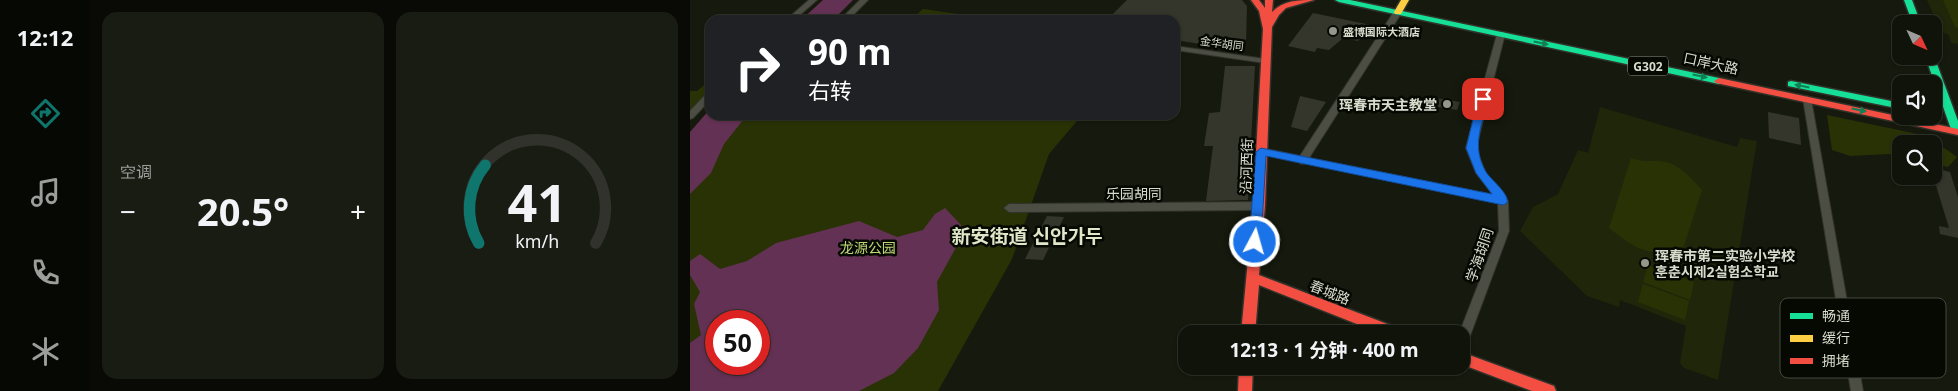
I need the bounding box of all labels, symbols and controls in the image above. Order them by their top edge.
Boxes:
north arrow [1892,15,1942,65]
map controls [1892,15,1942,185]
text: 12:12 [17,22,73,52]
place label: 盛博国际大酒店 [1343,24,1420,39]
marker: 盛博国际大酒店 [1327,25,1339,37]
text: 90 m [808,28,891,75]
street label: 金华胡同 [1199,33,1245,53]
icon: right [725,35,790,100]
one-way arrow [1533,39,1549,47]
street label: 口岸大路 [1682,48,1740,78]
road number: G302 [1628,56,1668,76]
one-way arrow [1692,73,1708,81]
text: 右转 [808,75,852,105]
button: sound [1892,75,1942,125]
pin [1462,78,1504,120]
one-way arrow [1794,81,1810,89]
icon: arrive [1469,85,1497,113]
place label: 珲春市天主教堂 [1339,95,1437,114]
icon: directions [28,96,63,131]
marker: 珲春市天主教堂 [1441,98,1453,110]
one-way arrow [1851,107,1867,115]
button: search [1892,135,1942,185]
street label: 沿河西街 [1236,138,1256,194]
text: 空调 [120,161,152,183]
text: 41 [507,166,567,237]
icon: music [28,175,63,210]
street label: 乐园胡同 [1106,184,1162,203]
text: 20.5° [197,185,289,237]
text: − [120,192,136,230]
text: + [350,192,366,230]
position arrow [1228,215,1280,267]
district label: 新安街道 신안가두 [952,223,1102,249]
street label: 学海胡同 [1461,225,1497,285]
text: km/h [515,229,559,253]
park label: 龙源公园 [840,238,896,257]
place label: 珲春市第二实验小学校 훈춘시제2실험소학교 [1655,246,1795,281]
icon: phone [28,255,63,290]
marker: 珲春市第二实验小学校 훈춘시제2실험소학교 [1639,257,1651,269]
street label: 春城路 [1307,276,1353,308]
legend [1780,298,1946,378]
text: 畅通 [1822,306,1850,325]
speed limit sign: 50 [705,310,770,375]
text: 缓行 [1822,328,1850,347]
icon: climate [28,334,63,369]
text: 12:13 · 1 分钟 · 400 m [1229,337,1419,363]
text: 拥堵 [1822,351,1850,370]

